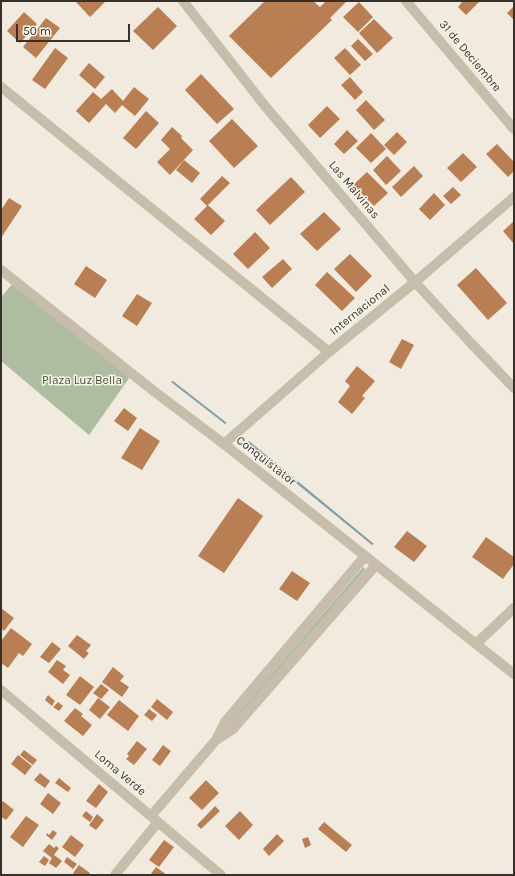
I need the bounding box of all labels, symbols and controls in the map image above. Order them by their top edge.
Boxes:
scale bar [18,16,132,42]
street label: 31 de Deciembre [436,17,504,95]
text: 50 m [23,24,51,38]
street label: Las Malvinas [326,158,382,222]
street label: Internacional [327,281,393,339]
park label: Plaza Luz Bella [42,374,122,388]
street label: Conquistator [233,433,299,489]
street label: Loma Verde [91,747,149,799]

